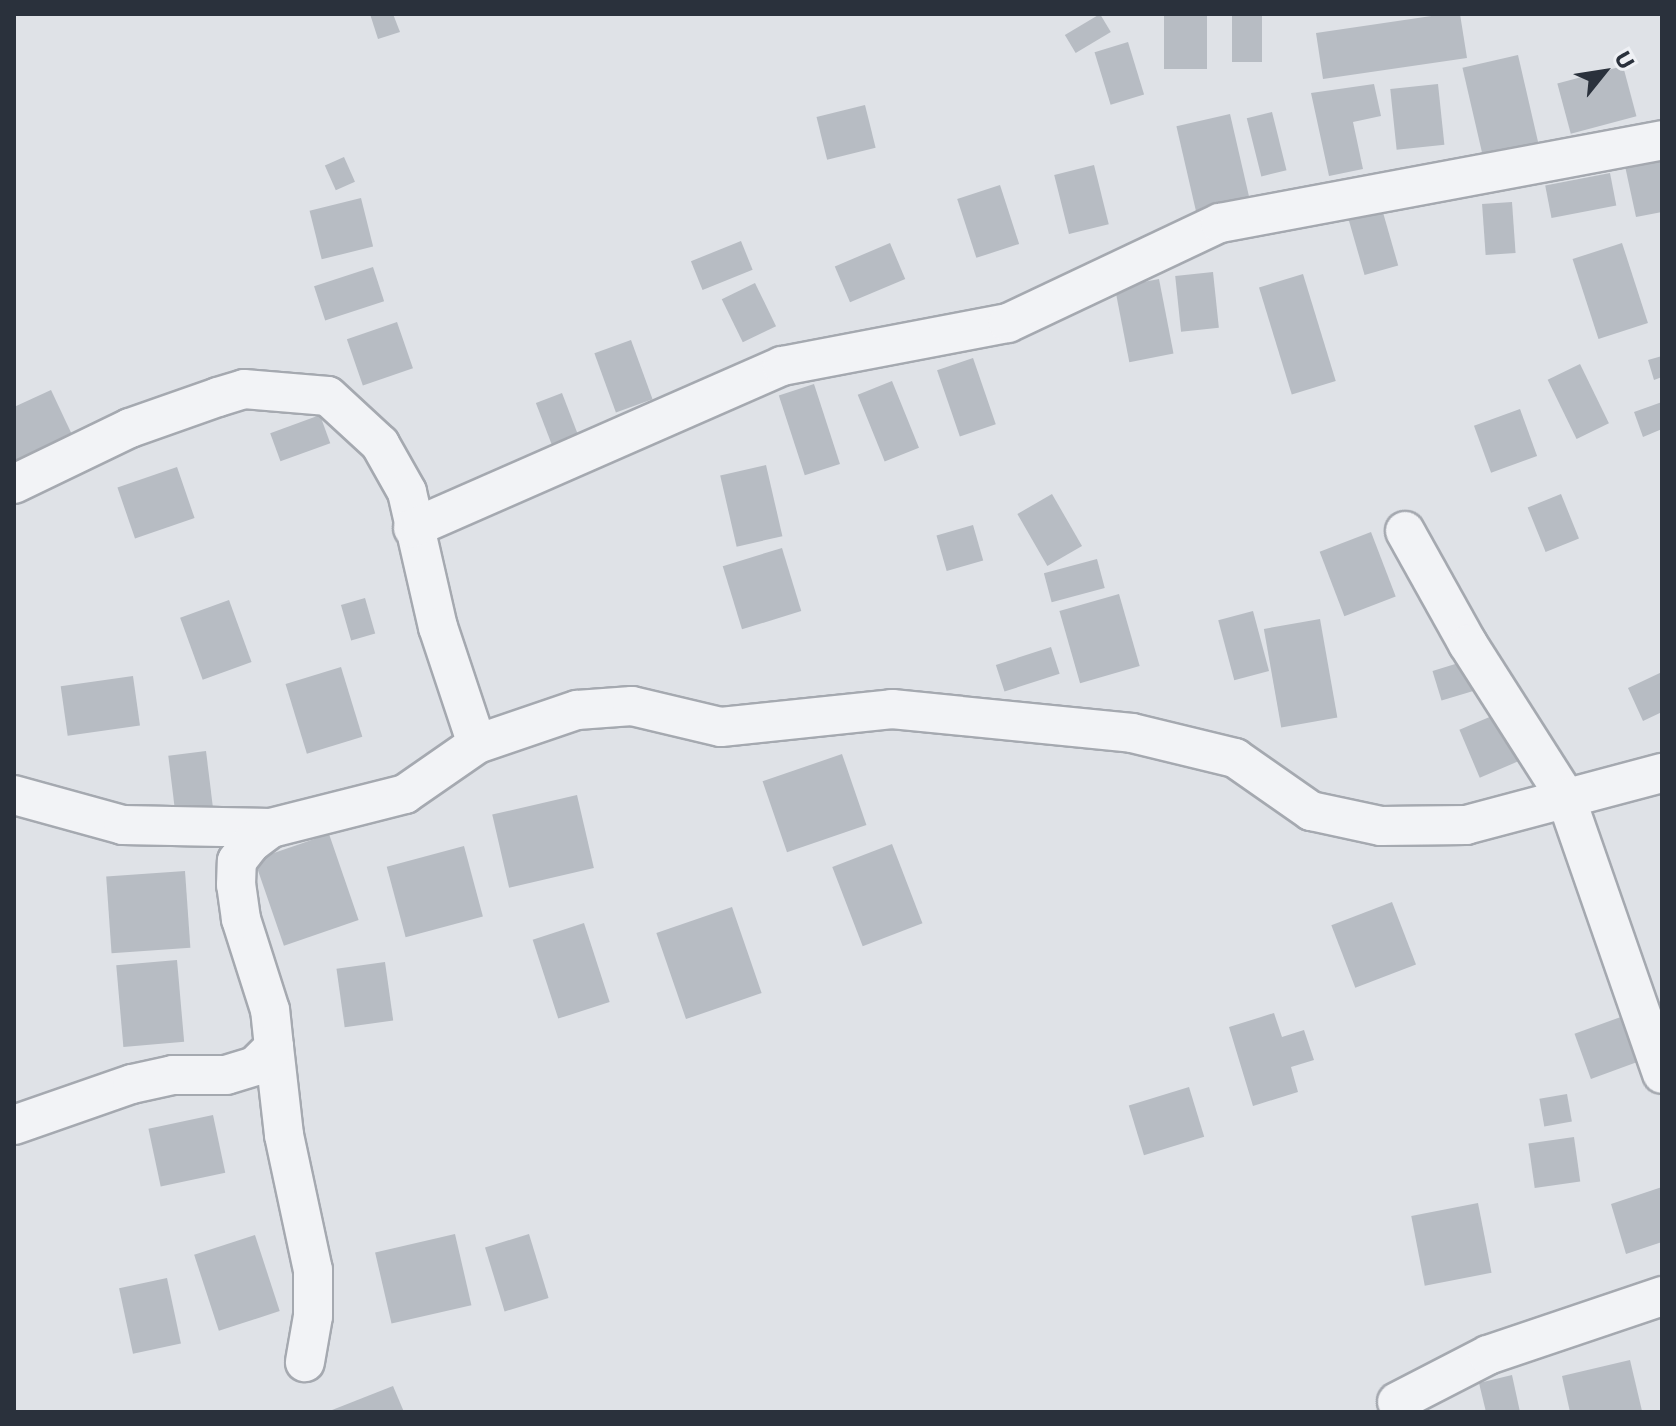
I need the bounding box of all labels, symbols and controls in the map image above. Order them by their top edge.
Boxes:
north arrow [1564,32,1644,112]
text: U [1610,46,1641,73]

